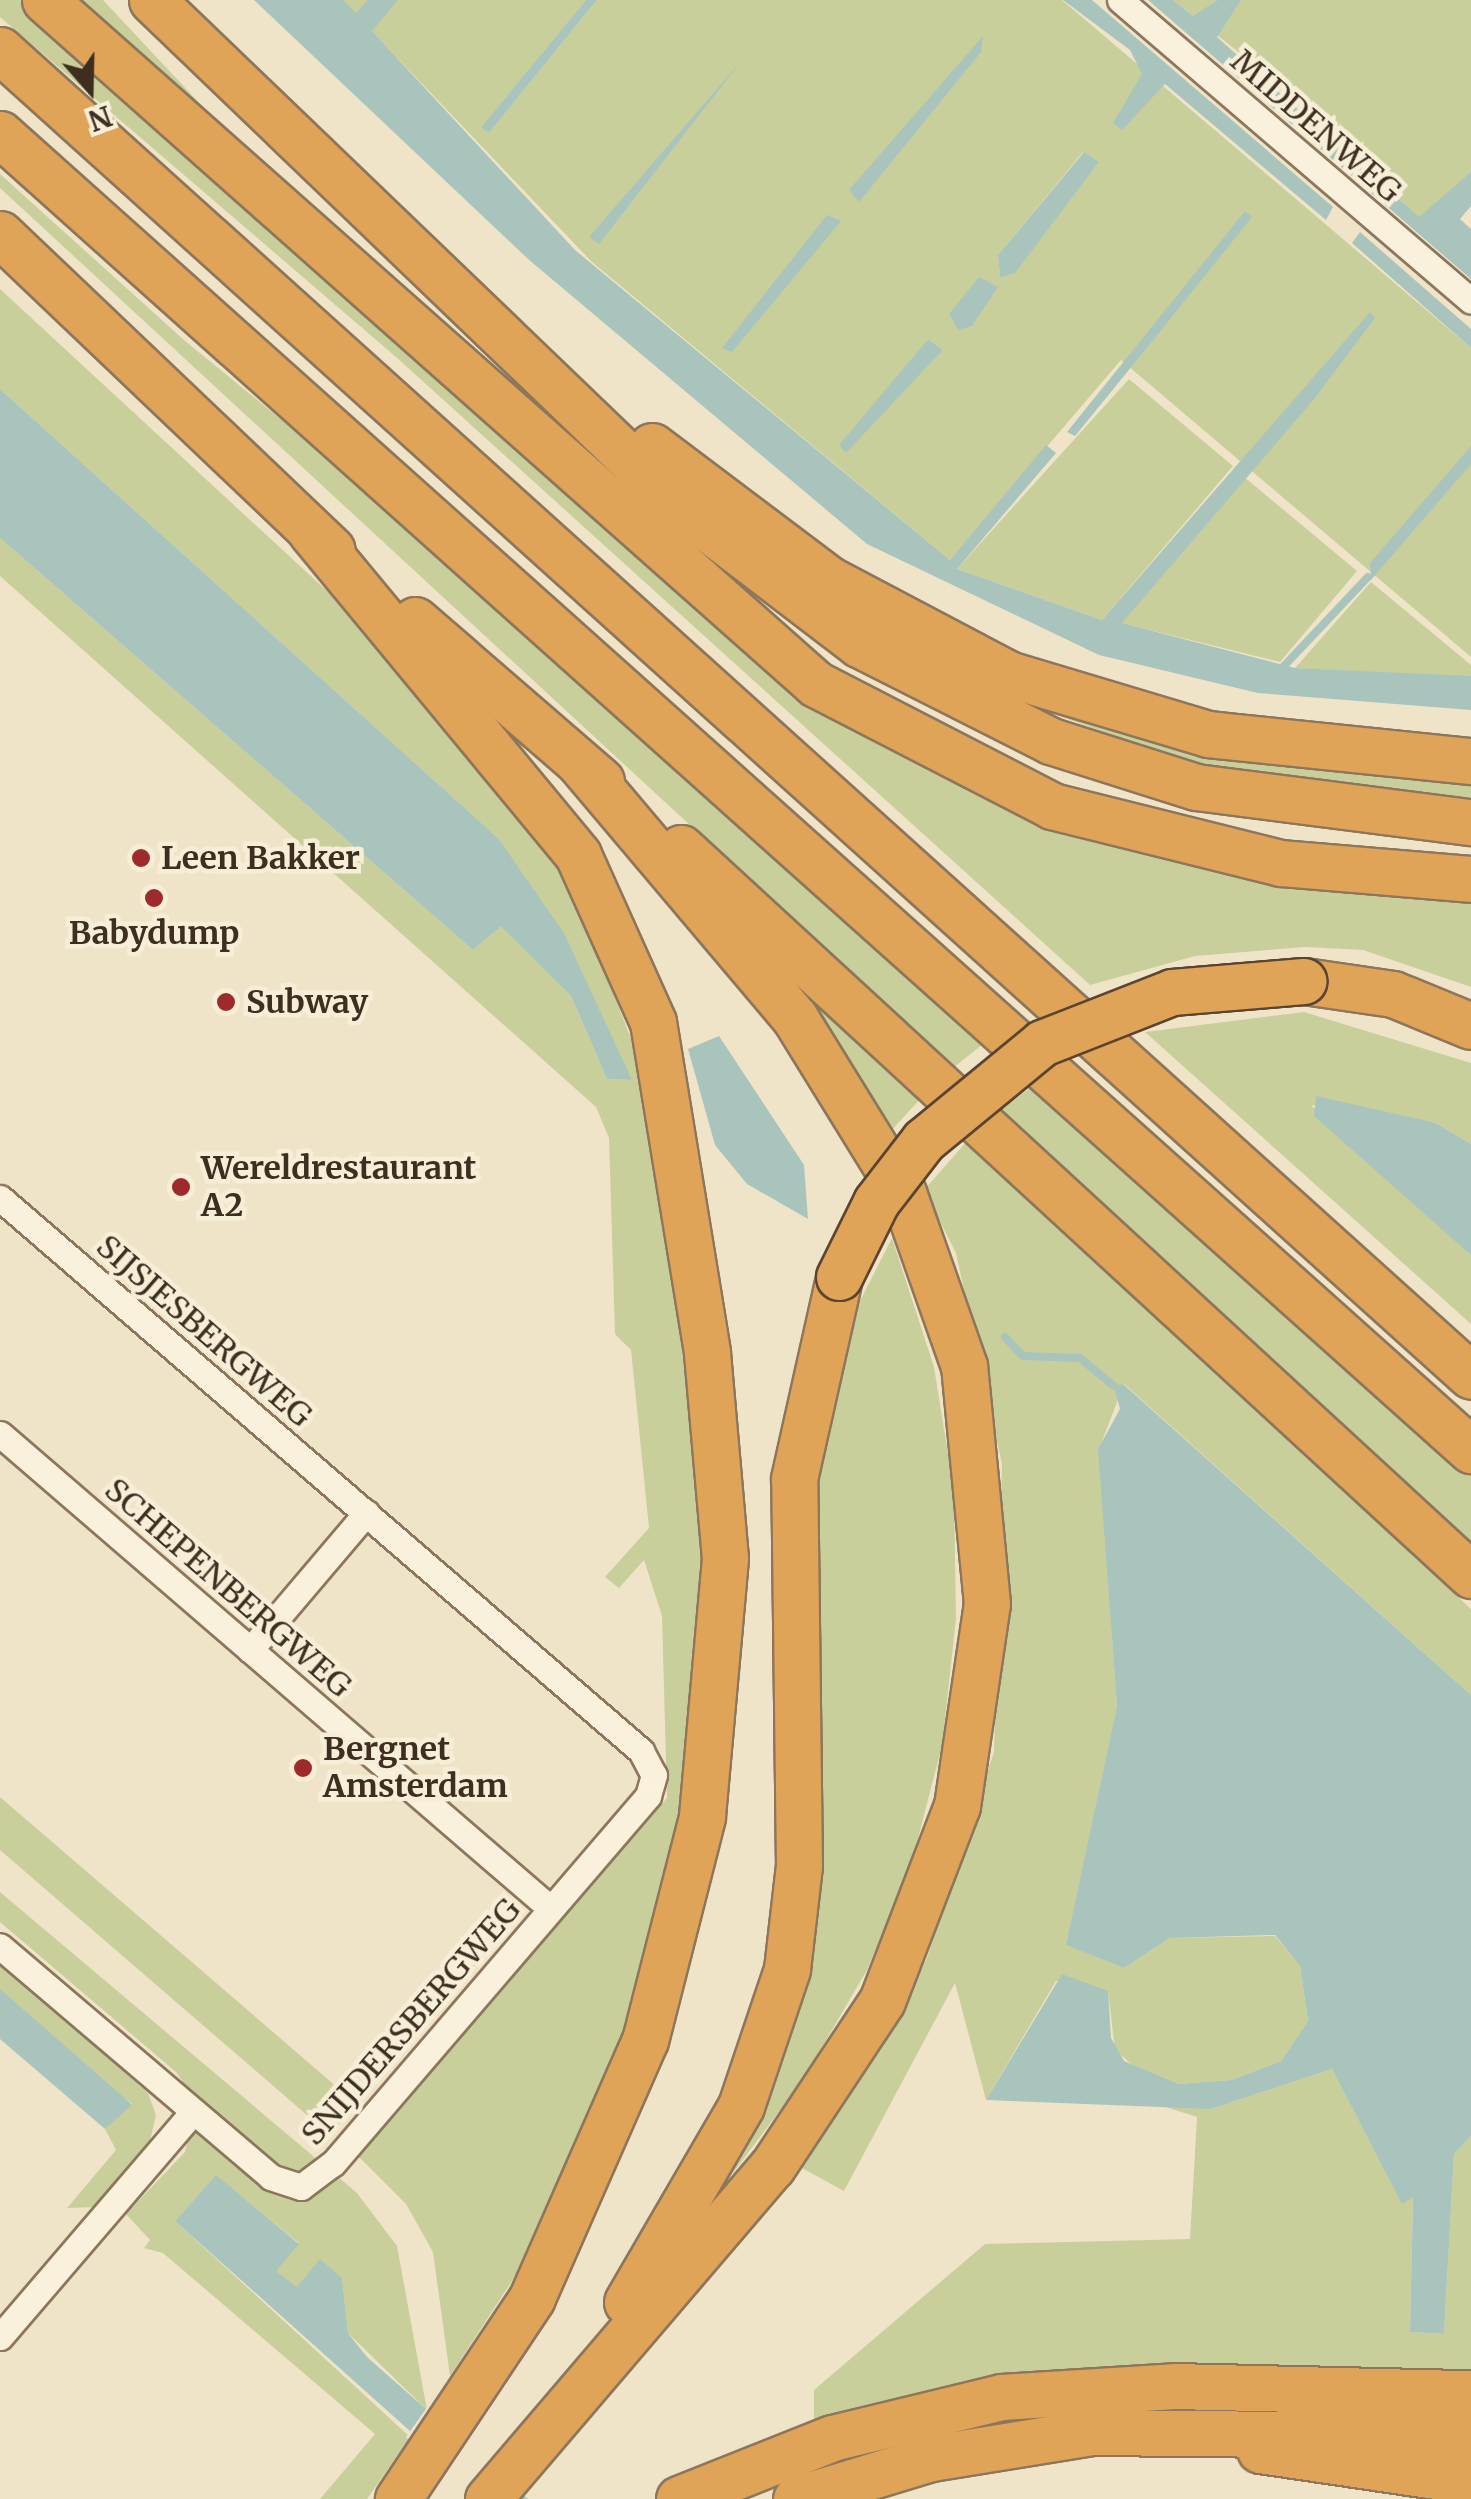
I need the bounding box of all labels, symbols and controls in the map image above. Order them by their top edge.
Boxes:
north arrow [40,40,140,140]
street label: MIDDENWEG [1223,42,1409,210]
text: N [84,97,117,139]
place label: Leen Bakker [161,839,360,877]
marker: Leen Bakker [130,847,152,869]
marker: Babydump [143,887,165,909]
place label: Babydump [69,914,239,952]
place label: Subway [246,983,368,1021]
marker: Subway [215,991,237,1013]
place label: Wereldrestaurant A2 [201,1150,476,1225]
marker: Wereldrestaurant A2 [170,1176,192,1198]
street label: SIJSJESBERGWEG [89,1227,319,1435]
street label: SCHEPENBERGWEG [97,1470,359,1706]
place label: Bergnet Amsterdam [323,1731,508,1806]
marker: Bergnet Amsterdam [292,1757,314,1779]
street label: SNIJDERSBERGWEG [294,1891,528,2153]

